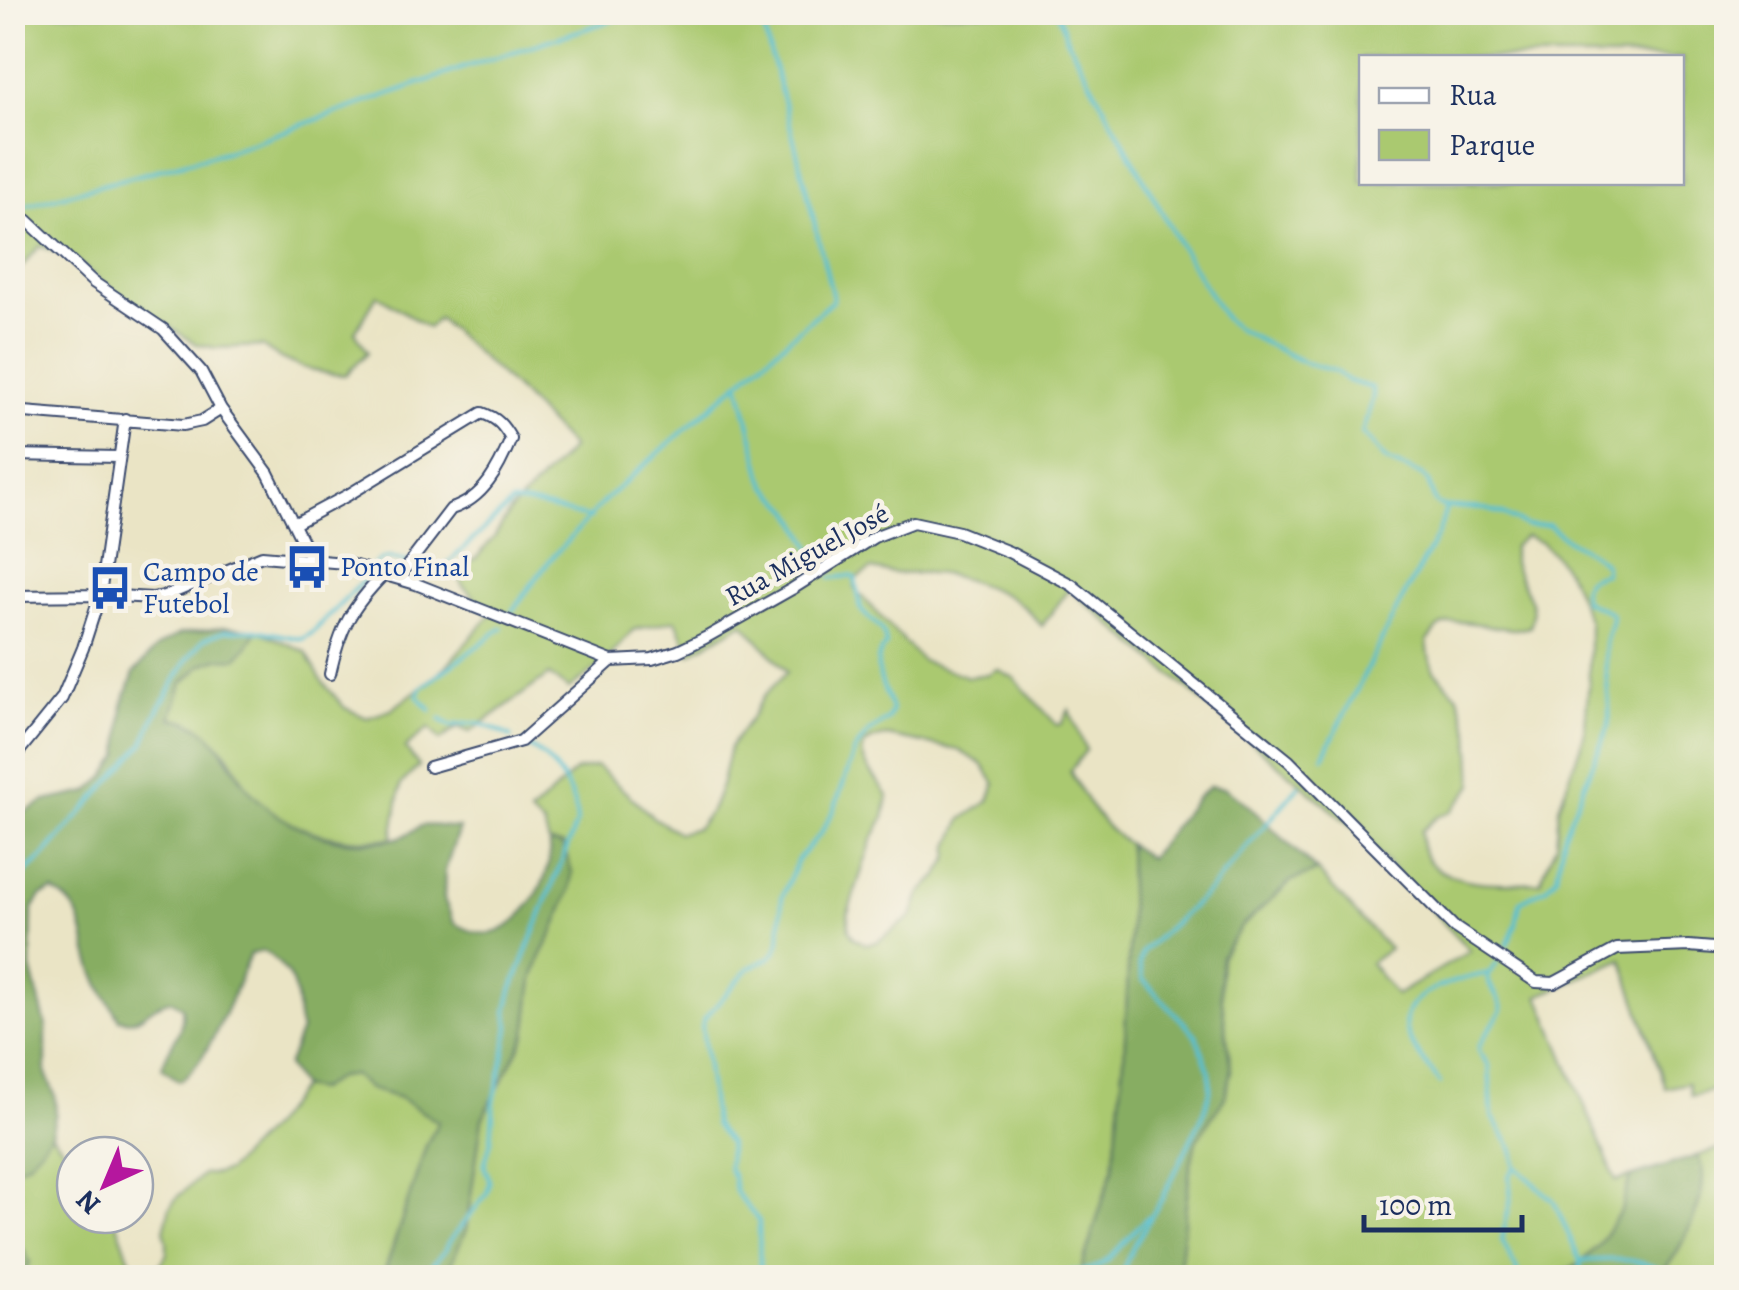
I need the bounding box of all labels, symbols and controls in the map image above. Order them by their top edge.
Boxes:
legend [1359,55,1684,185]
text: Rua [1449,75,1497,115]
text: Parque [1449,125,1535,165]
street label: Rua Miguel José [719,494,895,616]
bus stop icon: Ponto Final [283,543,331,591]
place label: Ponto Final [340,548,469,586]
place label: Campo de Futebol [143,553,259,623]
bus stop icon: Campo de Futebol [86,564,134,612]
north arrow [55,1135,155,1235]
scale bar [1364,1170,1522,1232]
text: N [68,1182,109,1223]
text: 100 m [1379,1185,1452,1225]

